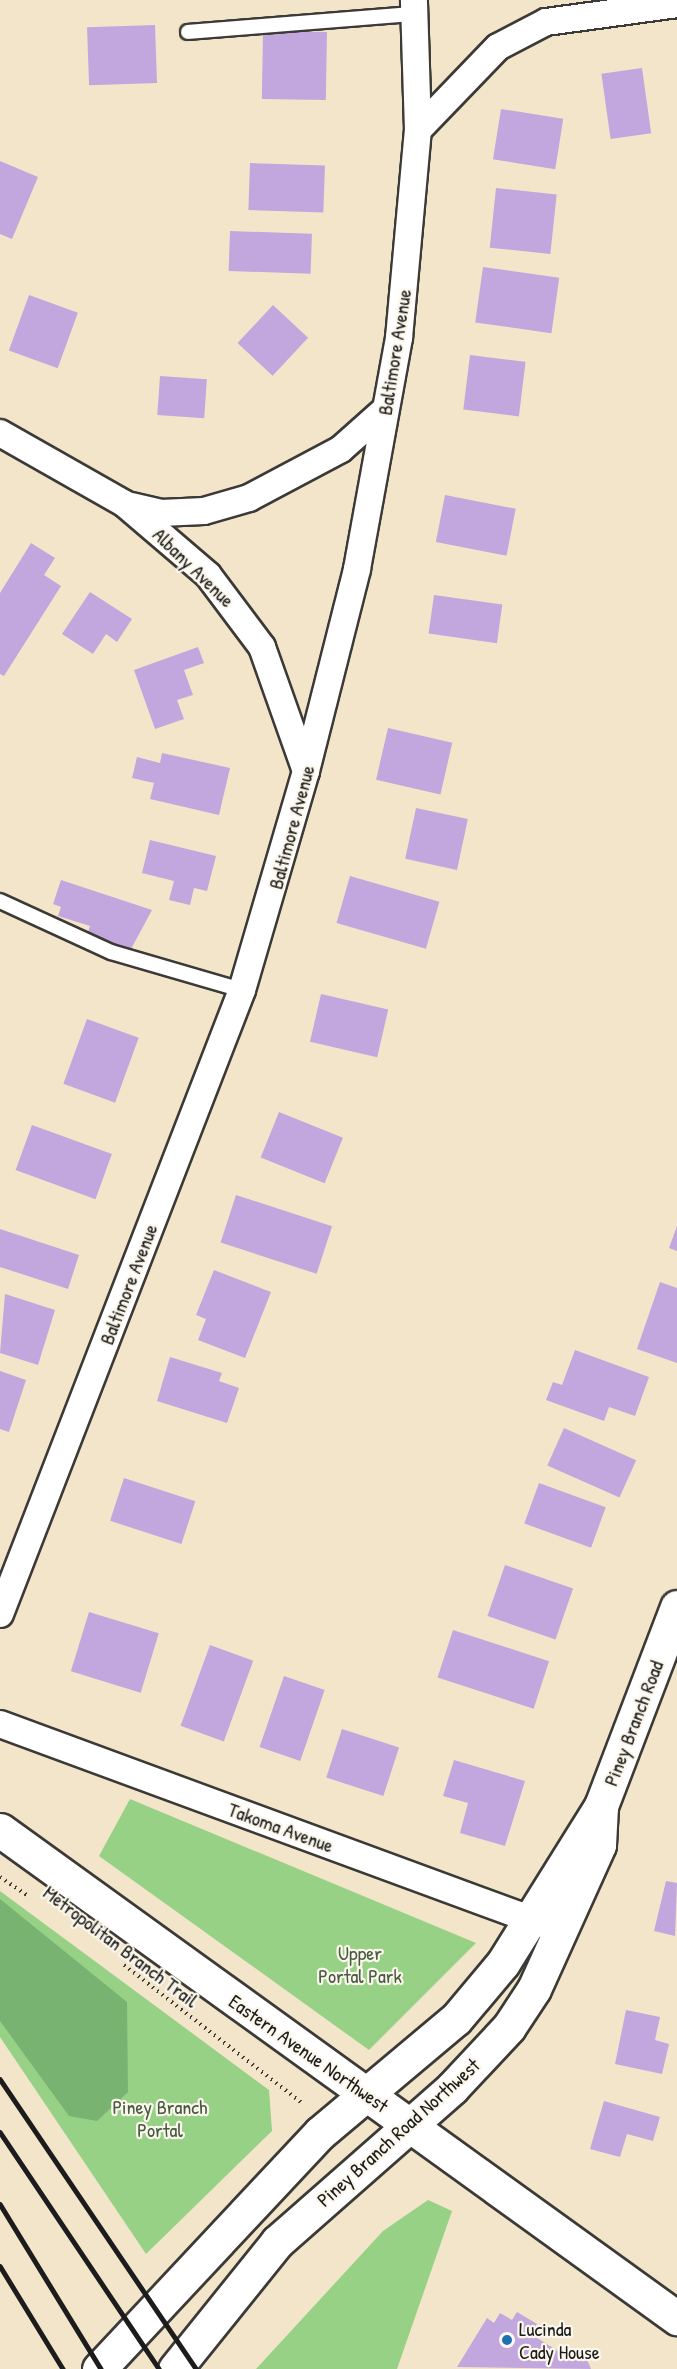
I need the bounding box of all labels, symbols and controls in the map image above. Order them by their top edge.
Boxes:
street label: Baltimore Avenue [372,287,416,417]
street label: Albany Avenue [148,522,240,612]
street label: Baltimore Avenue [263,762,319,892]
street label: Baltimore Avenue [94,1220,162,1348]
street label: Piney Branch Road [598,1657,668,1789]
street label: Takoma Avenue [225,1797,337,1857]
street label: Metropolitan Branch Trail [39,1880,203,2012]
park label: Upper Portal Park [318,1941,402,1988]
street label: Eastern Avenue Northwest [225,1989,393,2117]
street label: Piney Branch Road Northwest [312,2053,484,2211]
park label: Piney Branch Portal [112,2095,208,2142]
place label: Lucinda Cady House [519,2316,600,2363]
marker: Lucinda Cady House [500,2333,514,2347]

